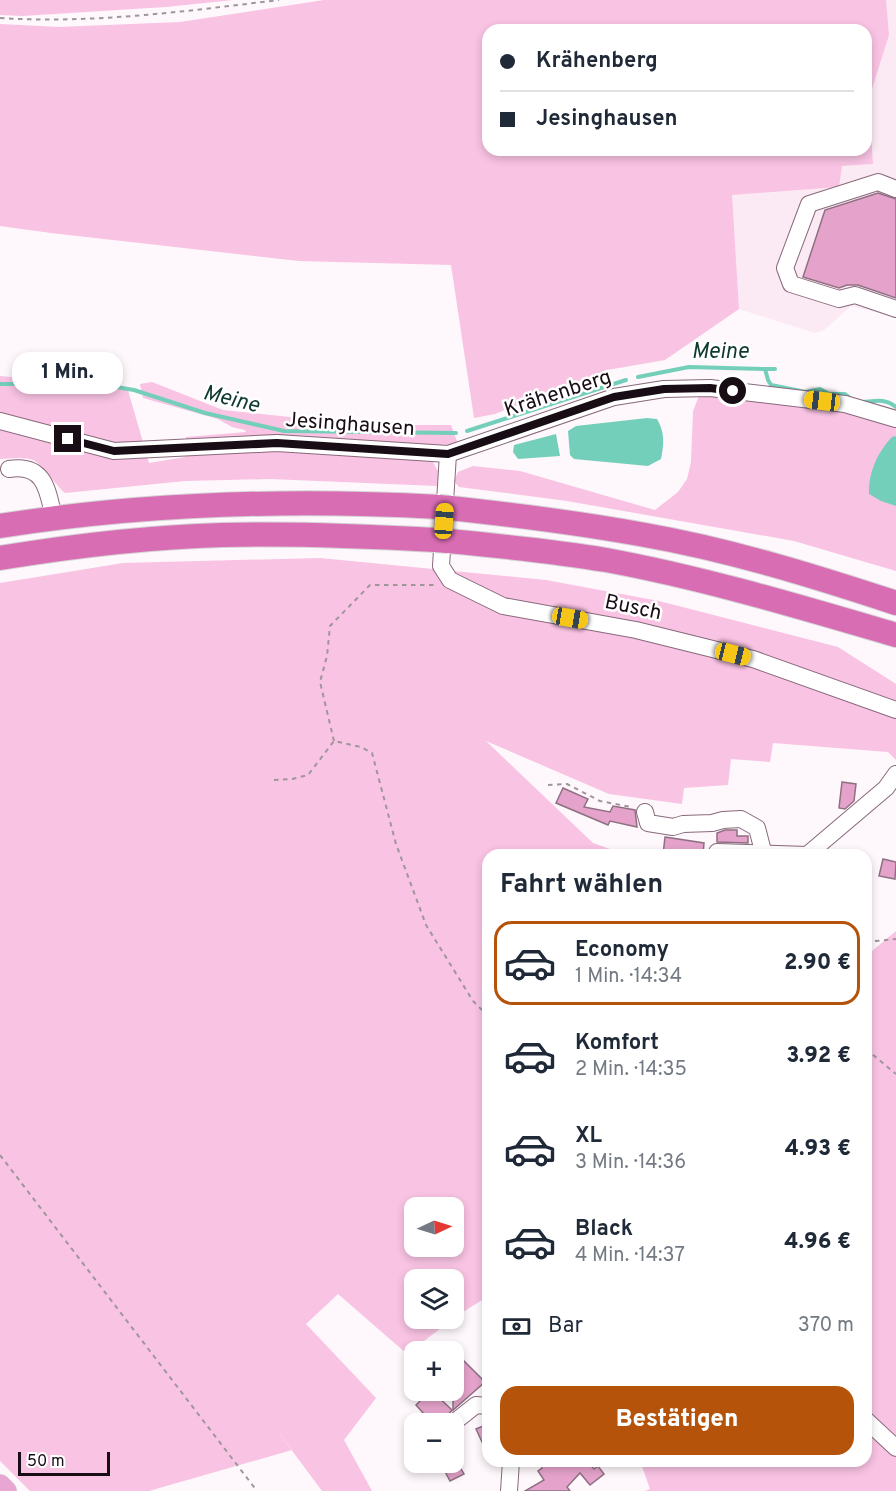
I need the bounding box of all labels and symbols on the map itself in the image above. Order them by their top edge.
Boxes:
water label: Meine [691,339,749,366]
callout: 1 Min. [13,352,124,394]
street label: Krähenberg [501,364,615,424]
route start [719,377,746,404]
water label: Meine [200,380,263,420]
car [803,390,841,412]
street label: Jesinghausen [284,407,416,443]
route end [54,425,81,452]
car [434,502,454,540]
street label: Busch [602,589,664,627]
car [551,606,589,630]
car [713,641,753,667]
north arrow [404,1197,464,1257]
scale bar [18,1449,110,1476]

